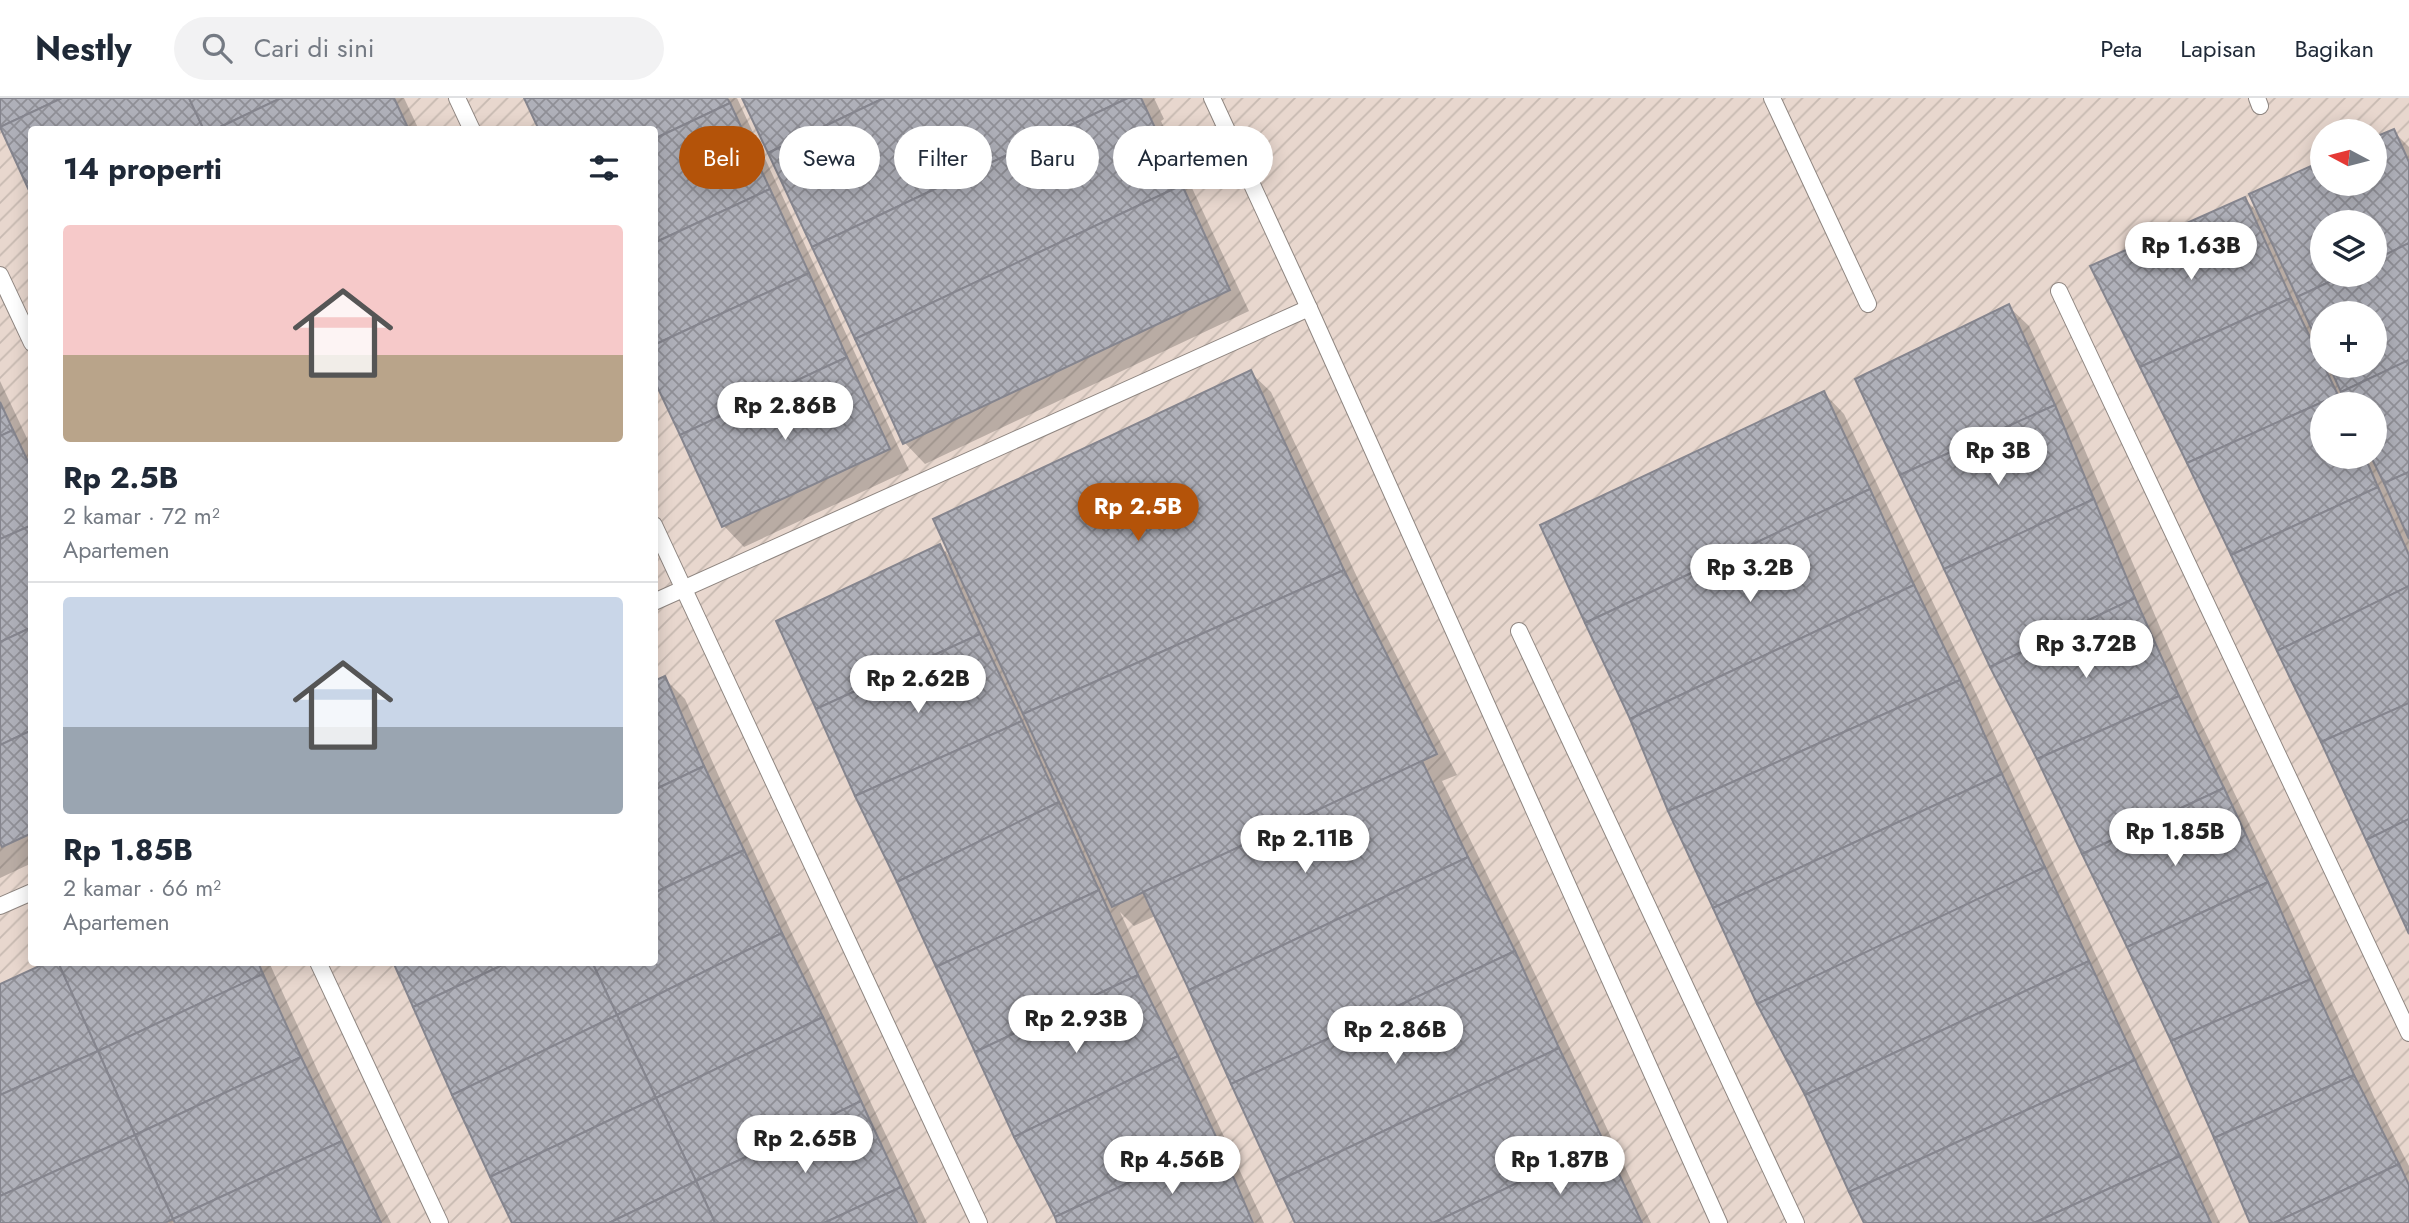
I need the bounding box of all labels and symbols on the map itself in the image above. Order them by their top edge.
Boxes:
north arrow [2310,119,2387,196]
pin: Rp 1.63B [2119,222,2263,282]
pin: Rp 2.86B [713,382,857,442]
pin: Rp 3B [1949,428,2047,487]
pin: Rp 2.5B [1073,484,1203,543]
pin: Rp 3.2B [1685,545,1815,604]
pin: Rp 3.72B [2014,620,2158,680]
pin: Rp 2.62B [846,656,990,715]
pin: Rp 1.85B [2103,808,2247,868]
pin: Rp 2.11B [1233,816,1377,875]
pin: Rp 2.93B [1004,996,1148,1055]
pin: Rp 2.86B [1323,1006,1467,1066]
pin: Rp 2.65B [733,1116,877,1175]
pin: Rp 4.56B [1100,1136,1244,1196]
pin: Rp 1.87B [1488,1136,1632,1196]

